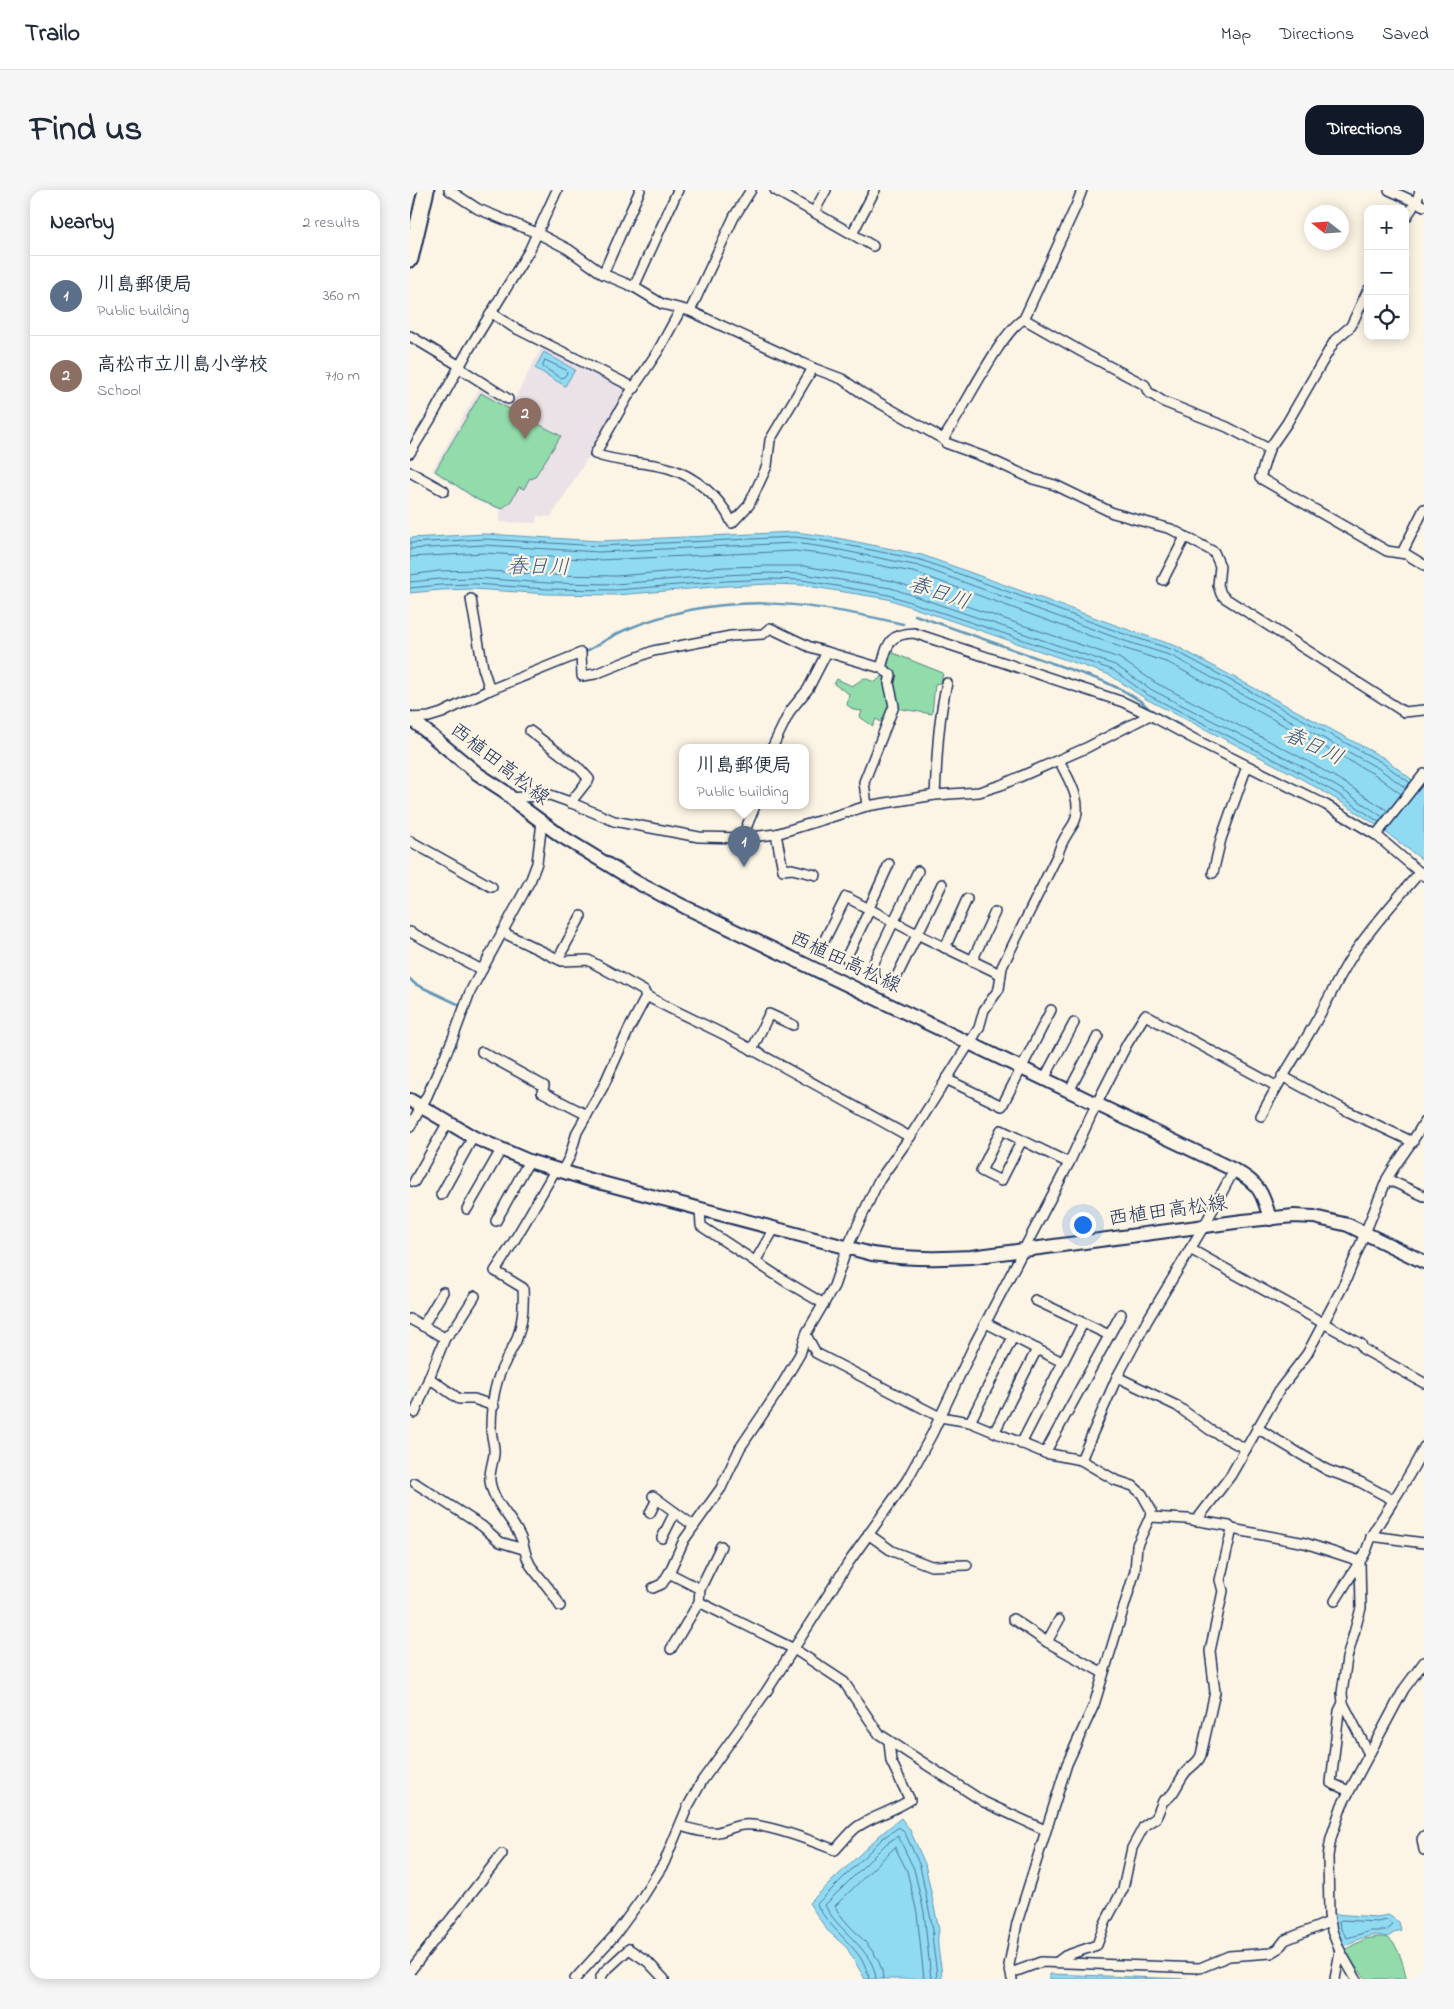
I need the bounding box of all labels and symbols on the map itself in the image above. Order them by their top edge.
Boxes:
north arrow [1304,205,1349,250]
pin: 2 [509,398,541,439]
water label: 春日川 [506,552,570,584]
water label: 春日川 [904,570,974,618]
street label: 西植田高松線 [443,717,555,813]
water label: 春日川 [1278,720,1348,774]
pin: 1 [728,826,760,867]
street label: 西植田高松線 [784,925,906,1001]
street label: 西植田高松線 [1107,1189,1229,1235]
your location [1070,1212,1096,1238]

